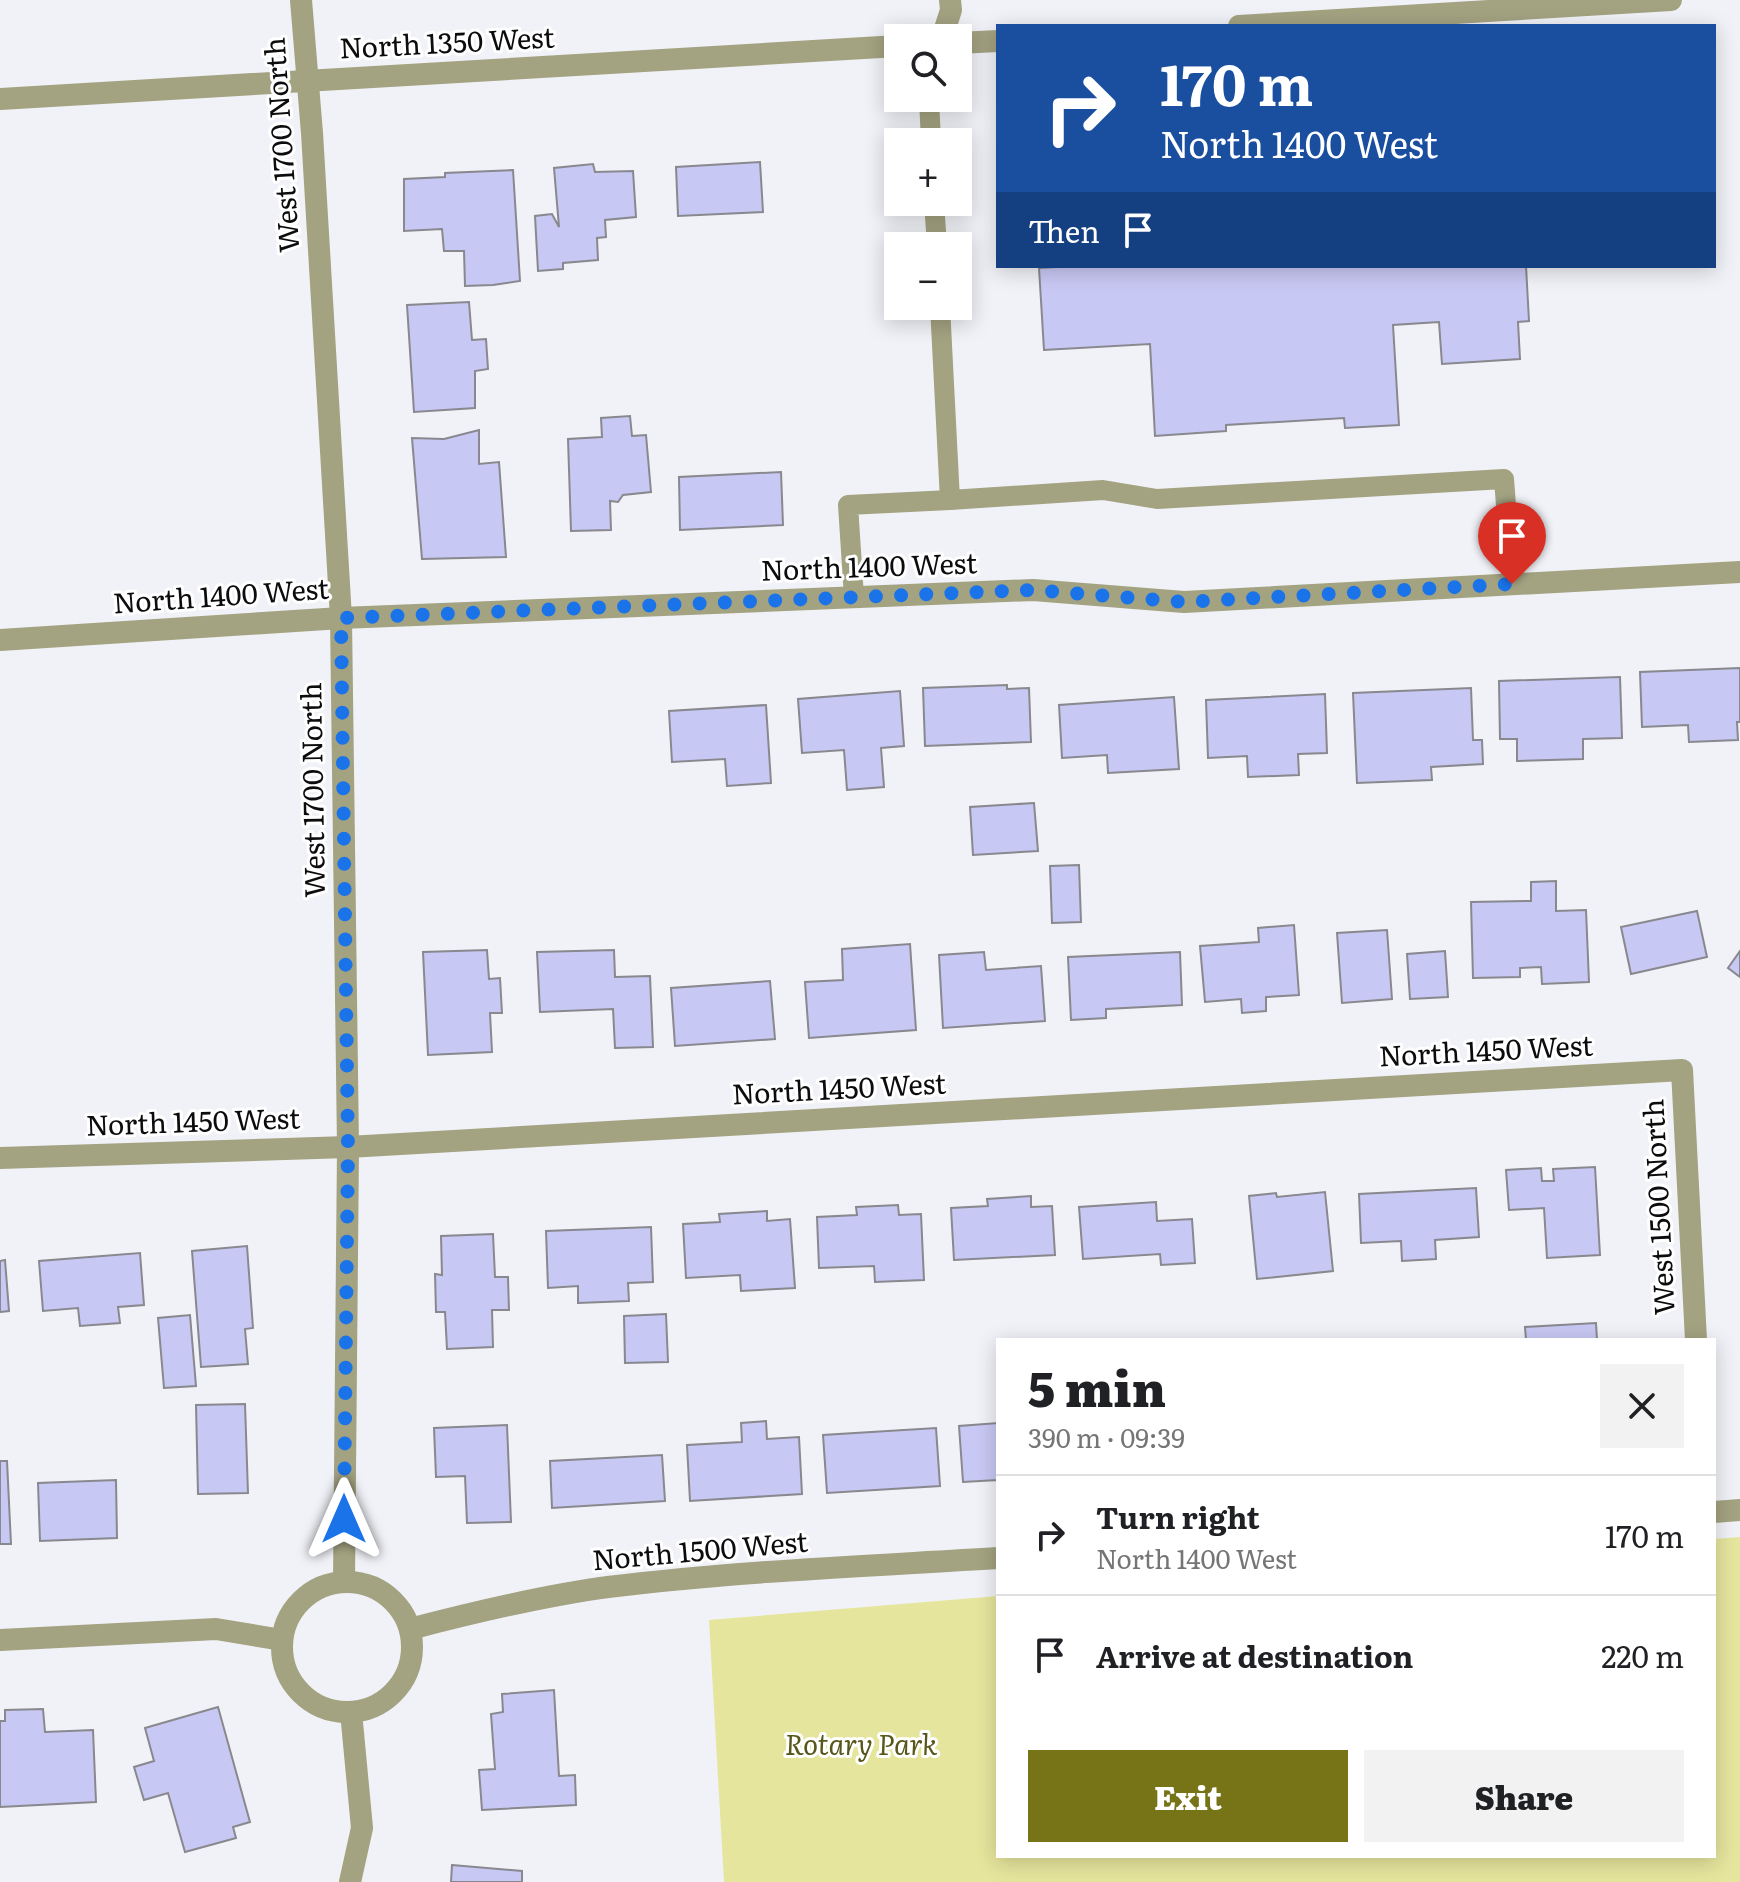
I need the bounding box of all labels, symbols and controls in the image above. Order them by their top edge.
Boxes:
street label: North 1350 West [338,14,556,68]
map controls [884,24,972,320]
button: search [884,24,972,112]
street label: West 1700 North [252,36,308,254]
text: 170 m [1160,40,1313,123]
icon: right [1028,56,1132,160]
text: North 1400 West [1160,116,1438,169]
button: + [884,128,972,216]
text: Then [1028,208,1100,252]
icon: arrive [1116,208,1160,252]
button: − [884,232,972,320]
pin [1478,502,1546,584]
icon: arrive [1490,514,1534,558]
street label: North 1400 West [760,540,978,590]
street label: North 1400 West [111,565,331,622]
street label: West 1700 North [288,682,334,898]
street label: North 1450 West [1378,1022,1595,1076]
street label: North 1450 West [731,1060,948,1114]
street label: North 1450 West [85,1095,301,1145]
street label: West 1500 North [1630,1098,1684,1316]
text: 5 min [1028,1351,1166,1422]
button: close [1600,1364,1684,1448]
text: 390 m · 09:39 [1028,1417,1185,1456]
position arrow [302,1477,386,1561]
text: Turn right [1096,1494,1260,1538]
icon: right [1028,1513,1072,1557]
text: 170 m [1605,1513,1684,1557]
street label: North 1500 West [590,1519,810,1579]
text: North 1400 West [1096,1538,1297,1577]
icon: arrive [1028,1633,1072,1677]
text: Arrive at destination [1096,1633,1413,1677]
text: 220 m [1601,1633,1684,1677]
park label: Rotary Park [785,1722,938,1764]
button: Exit [1028,1750,1348,1842]
button: Share [1364,1750,1684,1842]

